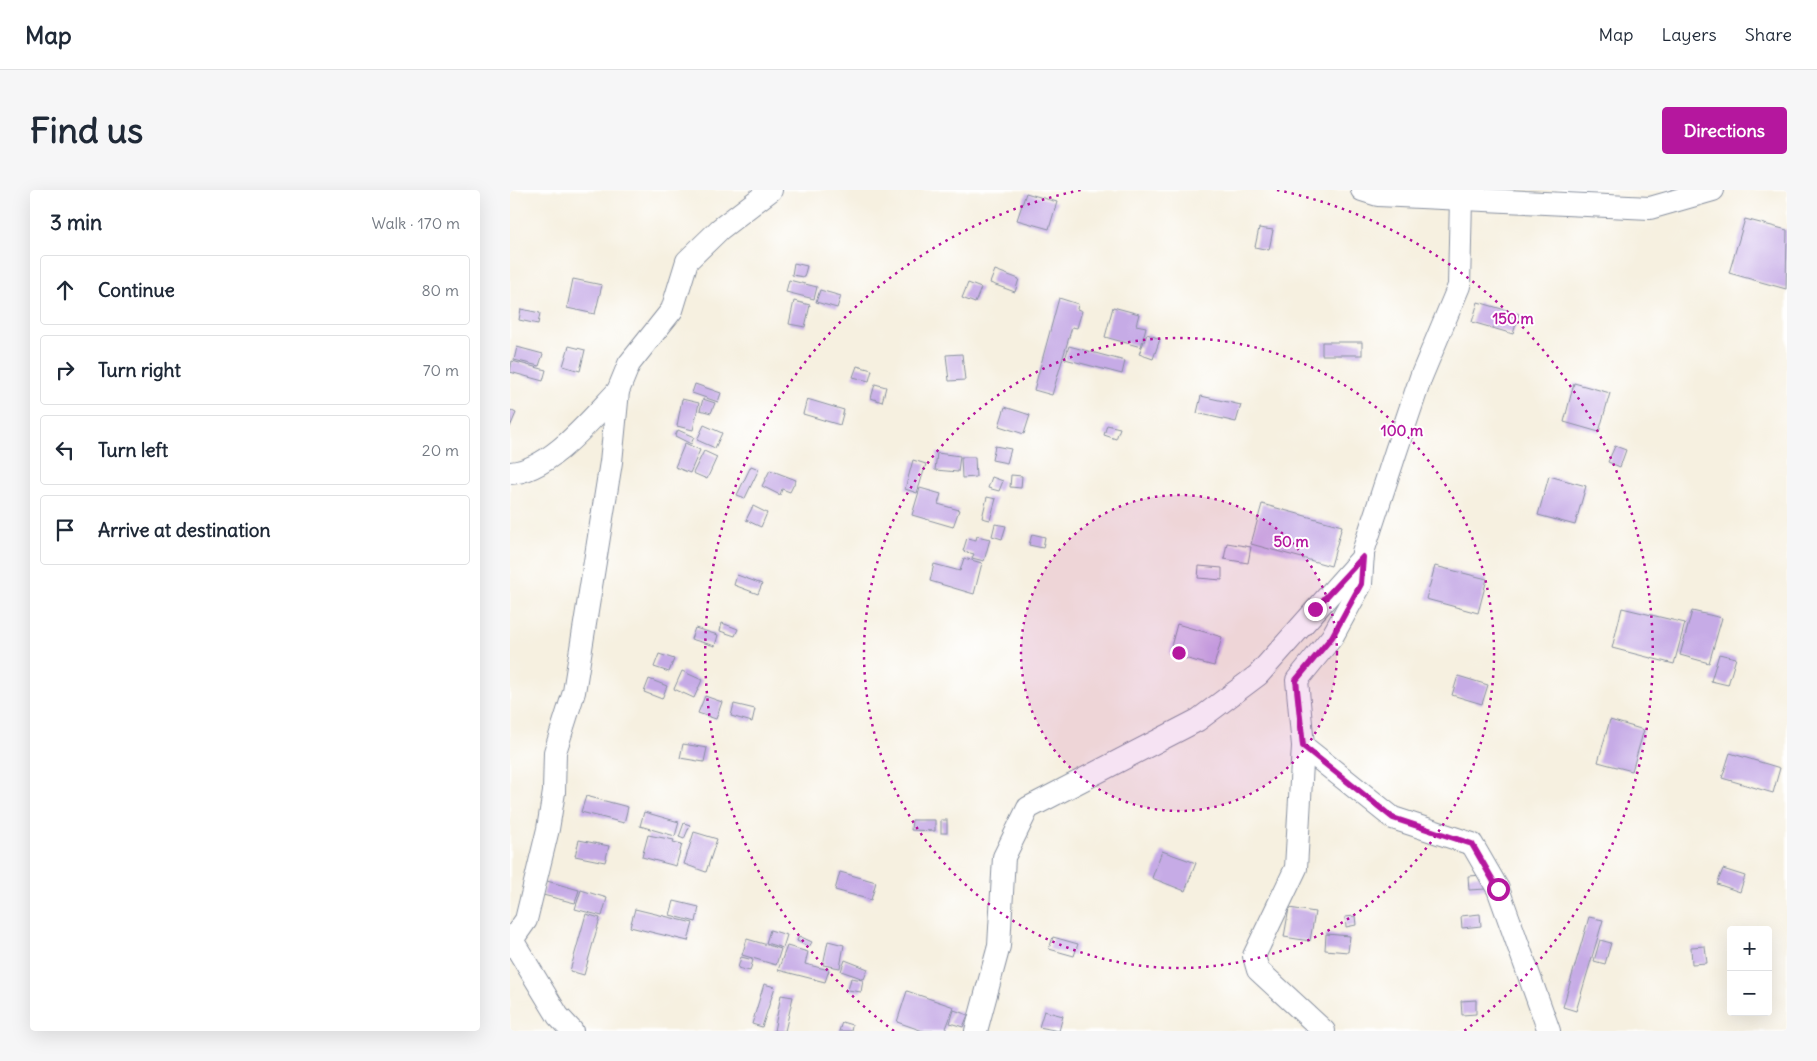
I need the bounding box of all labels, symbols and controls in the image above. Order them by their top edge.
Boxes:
text: Map [25,20,72,50]
text: Map [1598,23,1633,46]
text: Layers [1661,23,1717,46]
text: Share [1745,23,1792,46]
button: Directions [1662,107,1787,154]
text: Find us [30,108,143,152]
text: 3 min [50,209,102,236]
text: Walk · 170 m [371,213,460,233]
icon: ahead [51,276,79,304]
text: Continue [98,278,175,302]
text: 80 m [421,280,459,300]
text: 150 m [1492,309,1534,328]
icon: right [51,356,79,384]
text: Turn right [98,358,181,382]
text: 70 m [423,360,459,380]
text: 100 m [1381,421,1423,440]
icon: left [51,436,79,464]
text: Turn left [98,438,168,462]
text: 20 m [422,440,459,460]
icon: arrive [51,516,79,544]
text: Arrive at destination [98,518,271,542]
text: 50 m [1273,532,1309,551]
route end [1304,598,1327,621]
centre of rings [1170,644,1188,662]
route start [1487,878,1510,901]
map controls [1727,926,1772,1016]
button: + [1727,926,1772,971]
button: − [1727,971,1772,1016]

